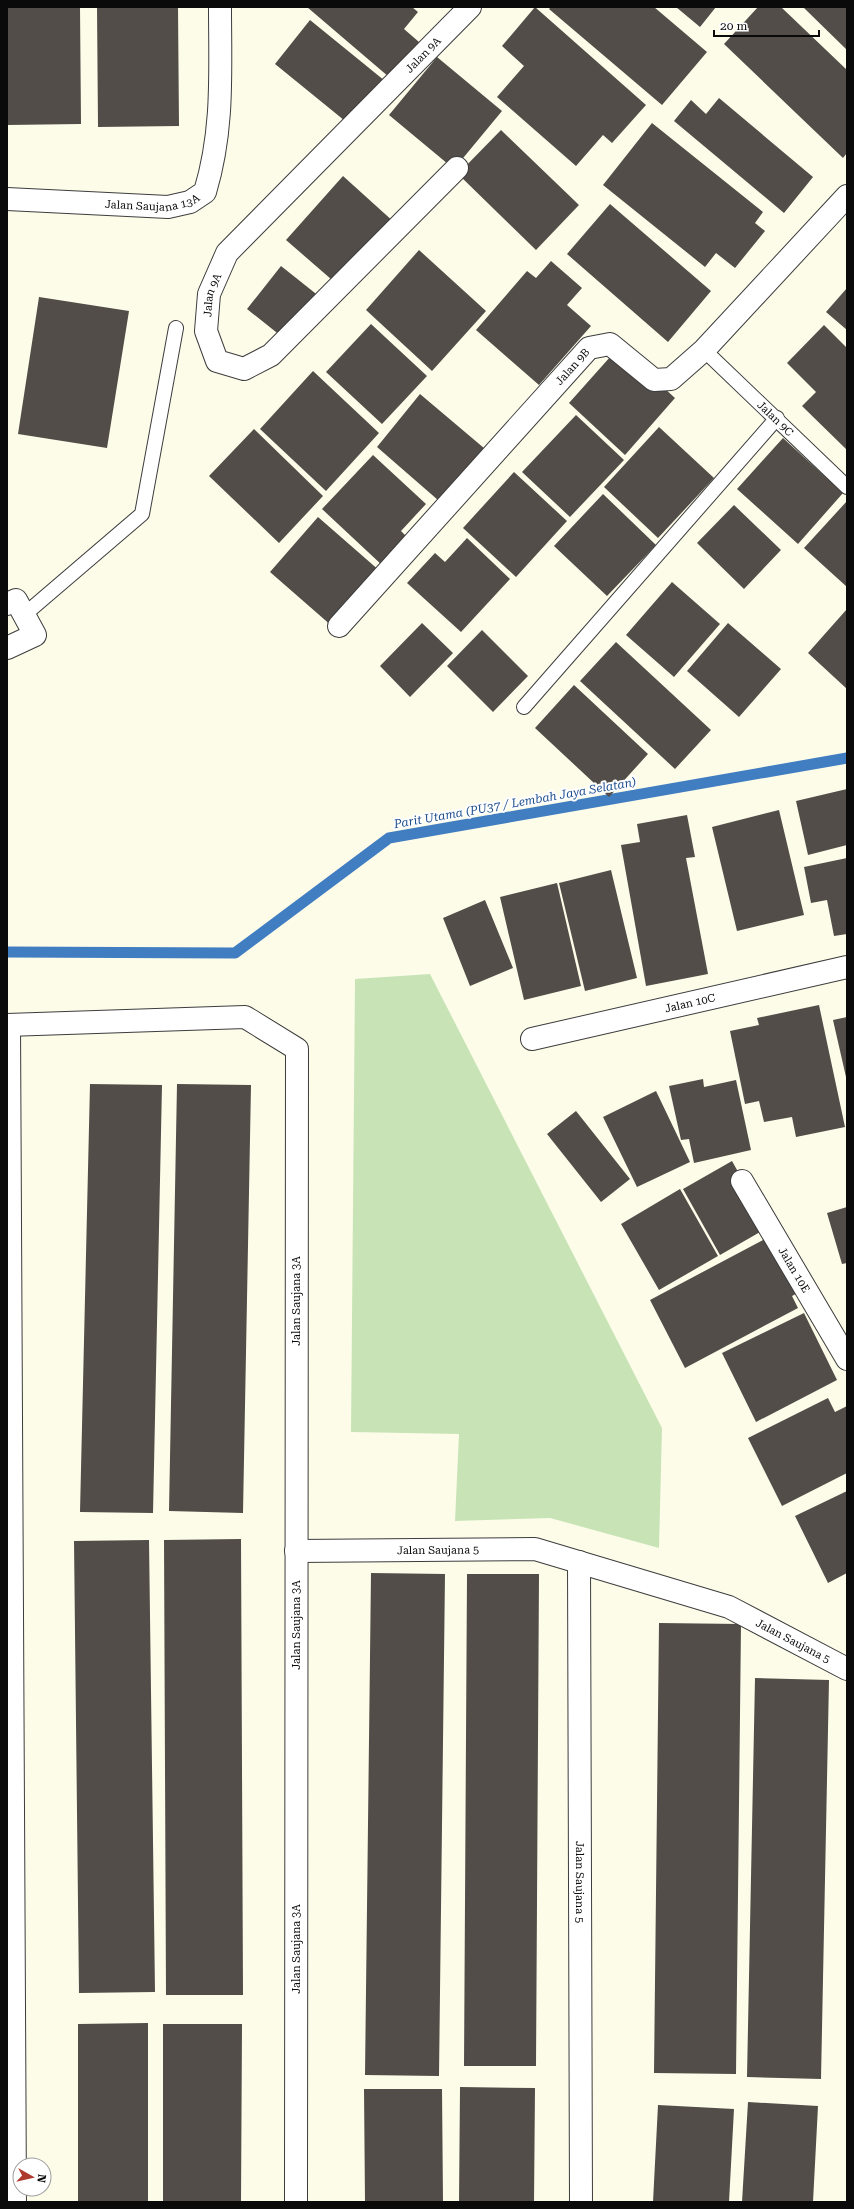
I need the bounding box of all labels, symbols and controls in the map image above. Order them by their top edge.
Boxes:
scale bar [714,12,819,38]
text: 20 m [720,19,747,33]
street label: Jalan 9A [402,34,444,75]
street label: Jalan Saujana 13A [105,191,202,214]
street label: Jalan 9A [201,271,224,317]
street label: Jalan 9B [553,346,592,387]
street label: Jalan 9C [755,398,796,439]
water label: Parit Utama (PU37 / Lembah Jaya Selatan) [392,775,637,831]
street label: Jalan 10C [663,991,717,1015]
street label: Jalan 10E [776,1245,813,1295]
street label: Jalan Saujana 3A [290,1256,303,1346]
street label: Jalan Saujana 5 [397,1543,479,1557]
street label: Jalan Saujana 3A [290,1580,303,1670]
street label: Jalan Saujana 5 [754,1616,833,1666]
street label: Jalan Saujana 5 [573,1841,587,1923]
street label: Jalan Saujana 3A [290,1904,303,1994]
north arrow [12,2157,52,2197]
text: N [34,2173,48,2184]

